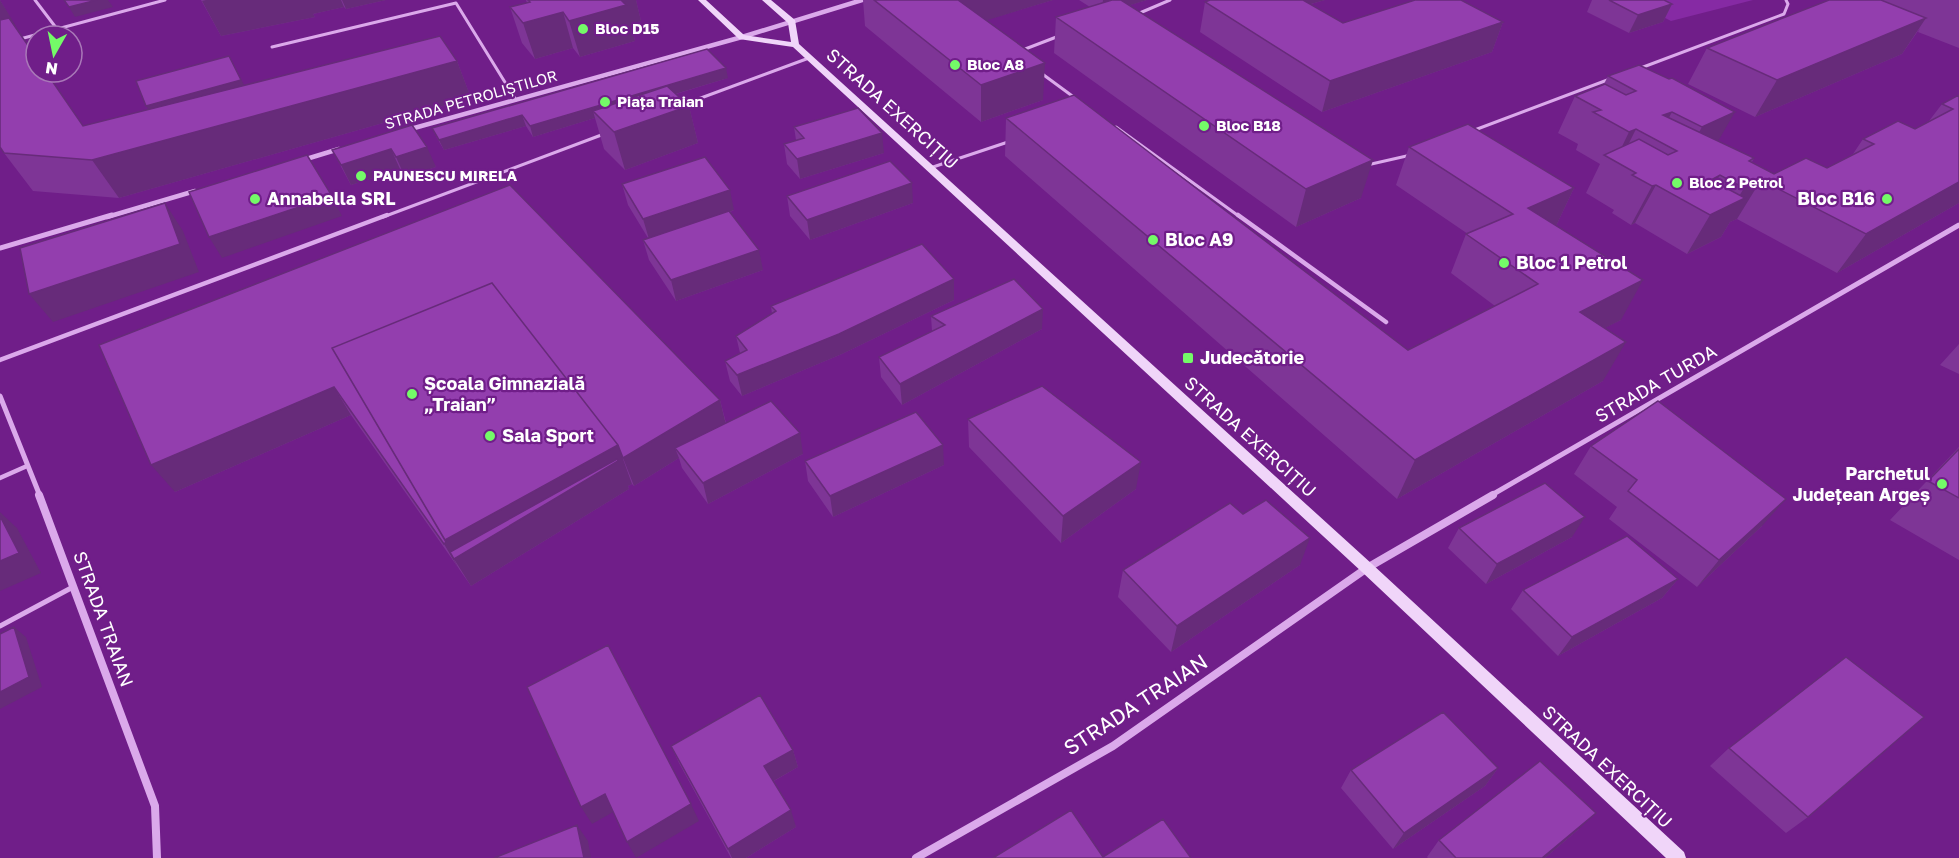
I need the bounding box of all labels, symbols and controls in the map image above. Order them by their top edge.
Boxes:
place label: Bloc D15 [595,19,660,37]
marker: Bloc D15 [576,22,590,36]
north arrow [24,24,84,84]
street label: STRADA EXERCIȚIU [822,43,963,174]
place label: Bloc A8 [967,55,1024,73]
text: N [44,58,59,80]
marker: Bloc A8 [948,58,962,72]
street label: STRADA PETROLIȘTILOR [382,66,559,132]
place label: Piața Traian [617,92,704,110]
marker: Piața Traian [598,95,612,109]
place label: Bloc B18 [1216,116,1281,134]
marker: Bloc B18 [1197,119,1211,133]
place label: PAUNESCU MIRELA [373,166,518,184]
marker: PAUNESCU MIRELA [354,169,368,183]
place label: Bloc 2 Petrol [1689,173,1783,191]
marker: Bloc 2 Petrol [1670,176,1684,190]
place label: Annabella SRL [267,187,396,209]
place label: Bloc B16 [1797,187,1875,209]
marker: Annabella SRL [248,192,262,206]
marker: Bloc B16 [1880,192,1894,206]
place label: Bloc A9 [1165,228,1234,250]
marker: Bloc A9 [1146,233,1160,247]
place label: Bloc 1 Petrol [1516,251,1627,273]
marker: Bloc 1 Petrol [1497,256,1511,270]
street label: STRADA TURDA [1591,339,1720,427]
place label: Judecătorie [1200,346,1304,368]
marker: Judecătorie [1181,351,1195,365]
street label: STRADA EXERCIȚIU [1180,371,1321,502]
place label: Școala Gimnazială „Traian” [424,372,585,415]
marker: Școala Gimnazială „Traian” [405,387,419,401]
place label: Sala Sport [502,424,594,446]
marker: Sala Sport [483,429,497,443]
place label: Parchetul Județean Argeș [1792,462,1930,505]
marker: Parchetul Județean Argeș [1935,477,1949,491]
street label: STRADA TRAIAN [69,548,139,689]
street label: STRADA TRAIAN [1059,648,1212,760]
street label: STRADA EXERCIȚIU [1538,700,1677,833]

